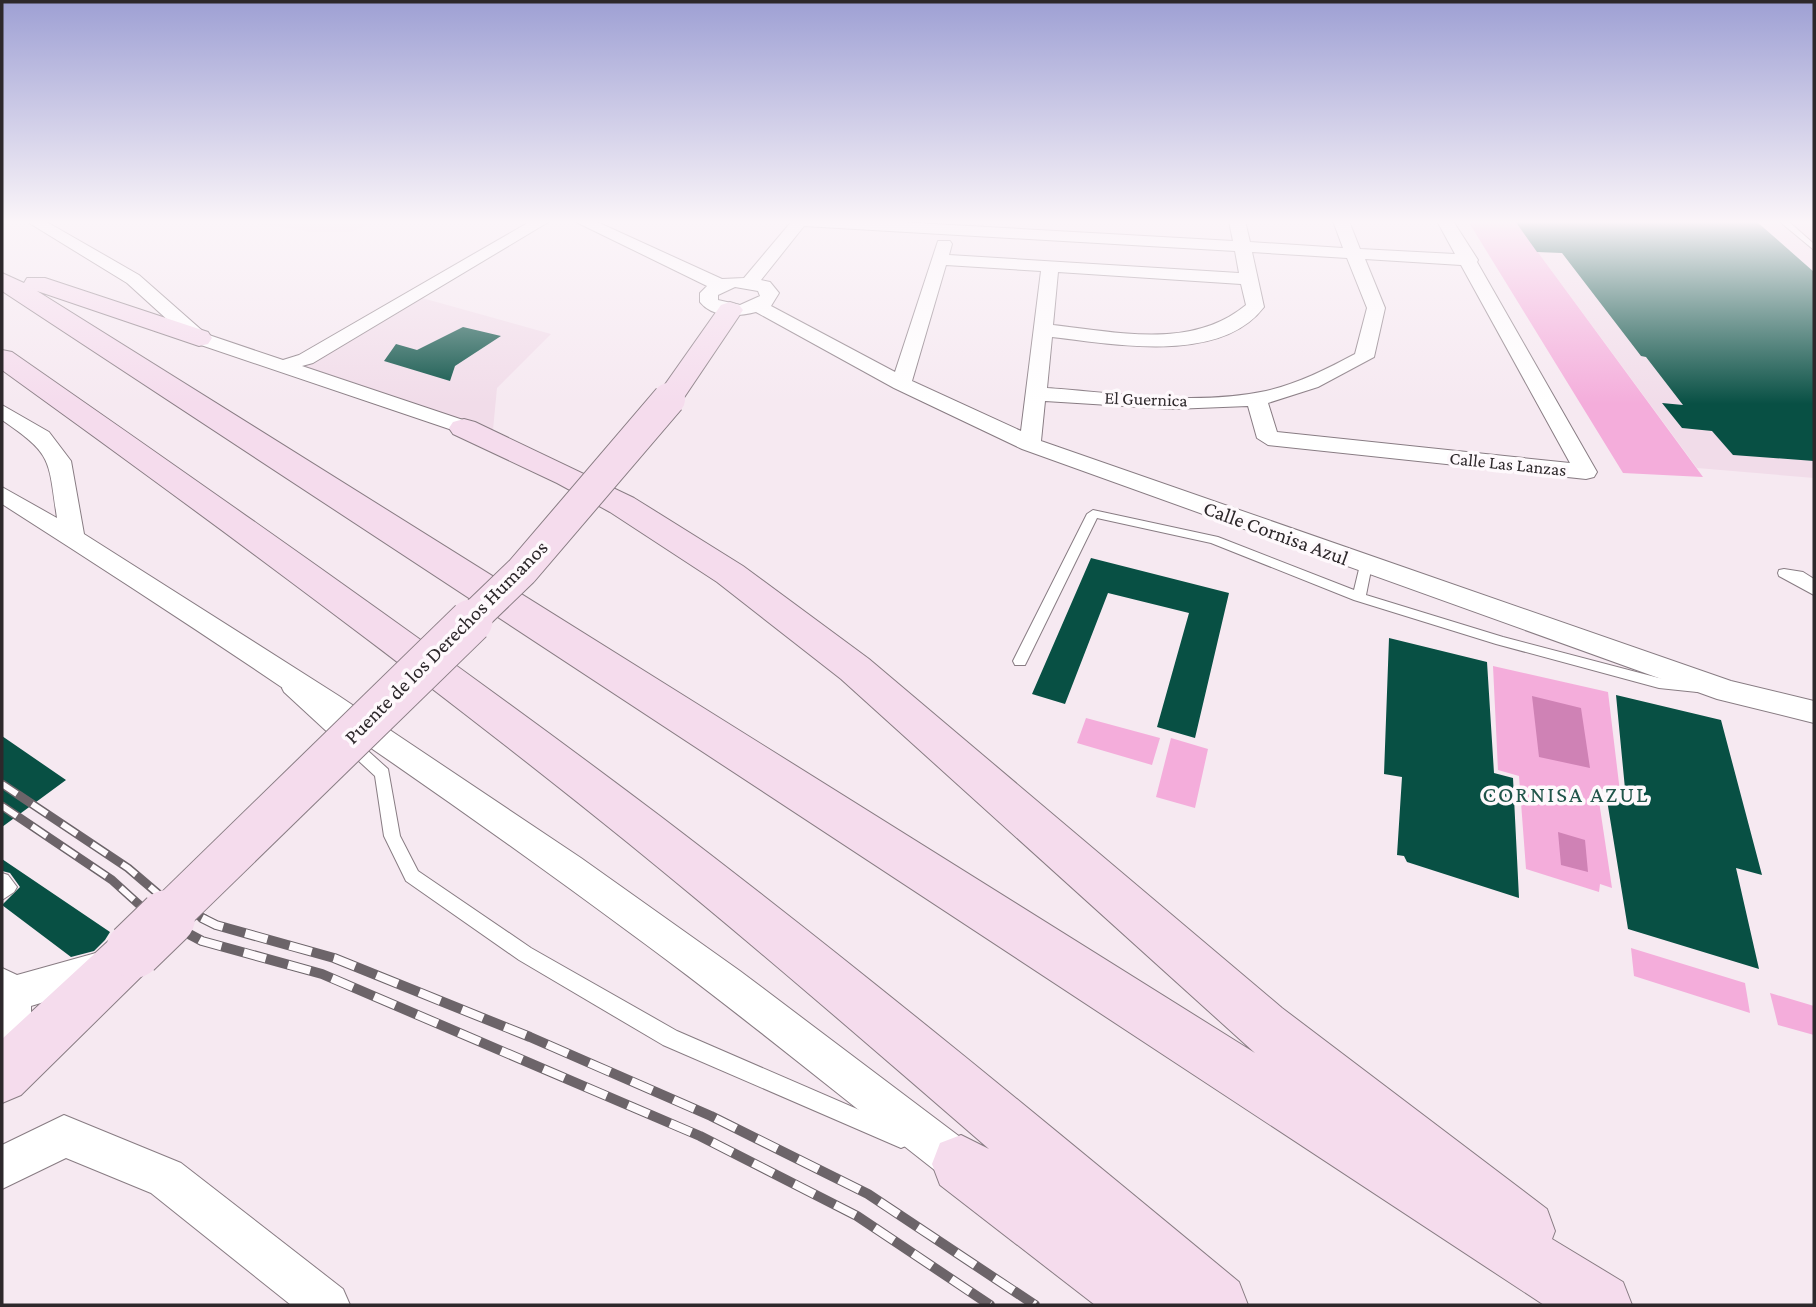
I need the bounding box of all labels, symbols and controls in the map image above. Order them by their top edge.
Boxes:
street label: El Guernica [1104,388,1188,410]
street label: Calle Las Lanzas [1449,448,1567,480]
street label: Calle Cornisa Azul [1200,496,1352,570]
street label: Puente de los Derechos Humanos [339,535,553,749]
district label: CORNISA AZUL [1482,781,1650,807]

